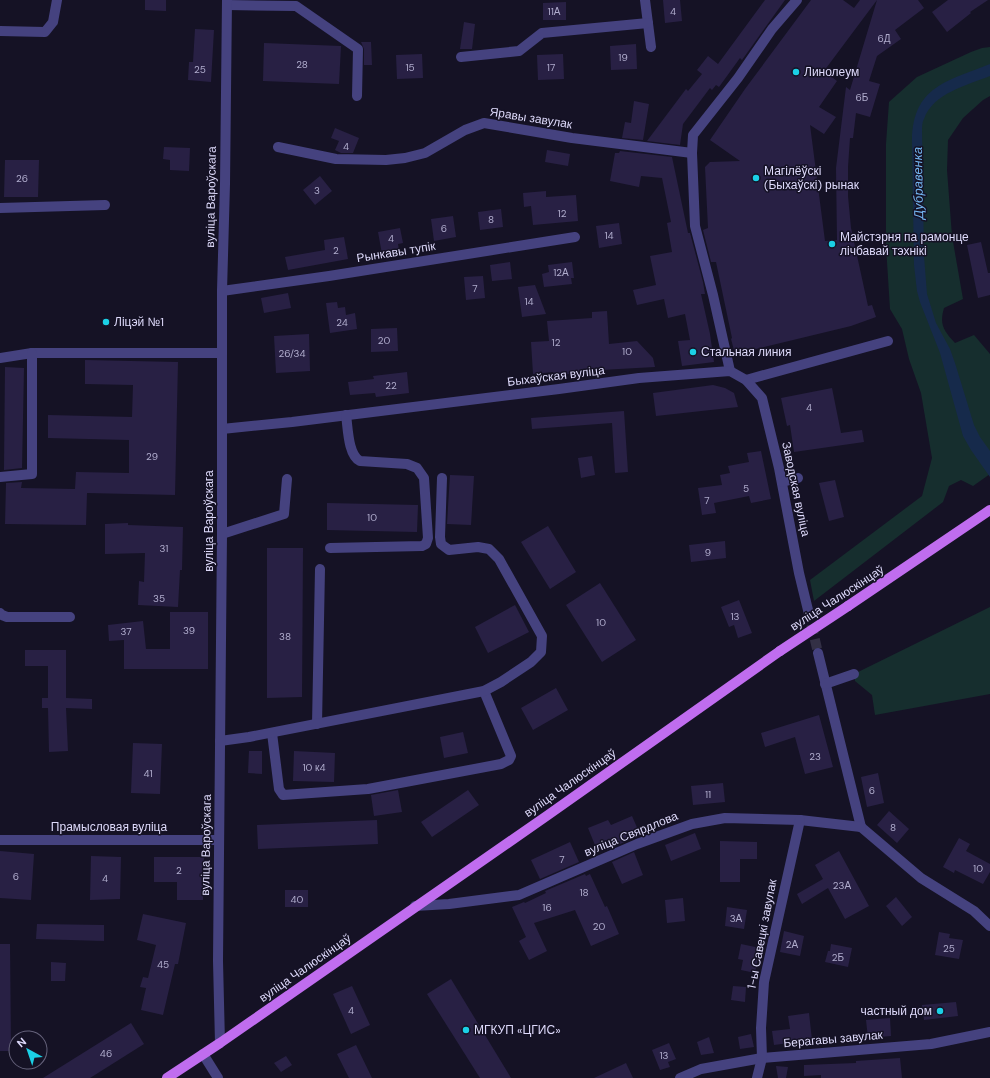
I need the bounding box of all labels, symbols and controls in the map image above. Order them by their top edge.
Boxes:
house number: 11А [548,5,561,18]
house number: 4 [670,5,676,18]
house number: 6Д [877,32,891,45]
house number: 19 [618,51,628,64]
house number: 28 [296,58,308,71]
house number: 15 [405,61,415,74]
house number: 17 [547,61,555,74]
house number: 25 [194,63,206,76]
place label: Линолеум [804,64,859,80]
marker: Линолеум [791,67,801,77]
house number: 6Б [856,91,869,104]
street label: Яравы завулак [489,104,574,133]
house number: 4 [343,140,349,153]
street label: вуліца Вароўскага [202,146,220,248]
water label: Дубравенка [909,147,927,221]
place label: Магілёўскі (Быхаўскі) рынак [764,163,860,193]
house number: 26 [16,172,28,185]
marker: Магілёўскі (Быхаўскі) рынак [751,173,761,183]
house number: 3 [314,184,320,197]
house number: 12 [558,207,567,220]
house number: 8 [488,213,494,226]
house number: 6 [441,222,447,235]
house number: 14 [604,229,614,242]
place label: Майстэрня па рамонце лічбавай тэхнікі [840,229,969,259]
house number: 4 [388,232,394,245]
street label: Рынкавы тупік [355,238,437,266]
marker: Майстэрня па рамонце лічбавай тэхнікі [827,239,837,249]
house number: 2 [333,244,339,257]
house number: 12А [553,266,569,279]
house number: 7 [472,282,478,295]
house number: 14 [524,295,534,308]
place label: Ліцэй №1 [114,314,164,330]
house number: 24 [336,316,348,329]
marker: Ліцэй №1 [101,317,111,327]
house number: 20 [378,334,390,347]
house number: 12 [552,336,561,349]
place label: Стальная линия [701,344,791,360]
house number: 10 [622,345,632,358]
house number: 26/34 [278,347,306,360]
marker: Стальная линия [688,347,698,357]
street label: Быхаўская вуліца [506,362,606,390]
house number: 22 [385,379,397,392]
house number: 4 [806,401,812,414]
street label: Заводская вуліца [778,440,814,538]
house number: 29 [146,450,158,463]
street label: вуліца Вароўскага [201,470,217,572]
house number: 5 [743,482,749,495]
house number: 7 [704,494,710,507]
house number: 10 [367,511,377,524]
house number: 31 [160,542,168,555]
house number: 9 [705,546,711,559]
street label: вуліца Чалюскінцаў [787,562,887,634]
house number: 35 [153,592,165,605]
house number: 13 [730,610,740,623]
house number: 10 [596,616,606,629]
house number: 39 [183,624,195,637]
house number: 37 [120,625,132,638]
house number: 38 [279,630,291,643]
street label: вуліца Чалюскінцаў [521,745,619,821]
house number: 23 [809,750,821,763]
house number: 10 к4 [302,761,326,774]
house number: 41 [143,767,153,780]
house number: 6 [869,784,875,797]
house number: 11 [705,788,711,801]
street label: вуліца Вароўскага [197,794,215,896]
street label: вуліца Свярдлова [582,808,681,860]
street label: Прамысловая вуліца [51,819,167,835]
house number: 8 [890,821,896,834]
house number: 7 [559,853,565,866]
house number: 10 [973,862,983,875]
house number: 2 [176,864,182,877]
house number: 6 [13,870,19,883]
house number: 4 [102,872,108,885]
street label: 1-ы Савецкі завулак [744,877,781,990]
house number: 23А [833,879,851,892]
house number: 18 [579,886,589,899]
house number: 40 [291,893,304,906]
house number: 16 [542,901,552,914]
house number: 3А [730,912,743,925]
house number: 20 [593,920,605,933]
street label: вуліца Чалюскінцаў [256,930,354,1006]
house number: 2А [786,938,799,951]
house number: 25 [943,942,955,955]
house number: 2Б [832,951,845,964]
house number: 45 [157,958,169,971]
place label: частный дом [861,1003,932,1019]
house number: 4 [348,1004,354,1017]
marker: частный дом [935,1006,945,1016]
place label: МГКУП «ЦГИС» [474,1022,561,1038]
marker: МГКУП «ЦГИС» [461,1025,471,1035]
street label: Берагавы завулак [783,1027,884,1051]
north arrow [8,1030,48,1070]
text: N [14,1034,29,1050]
house number: 46 [100,1047,112,1060]
house number: 13 [659,1049,669,1062]

